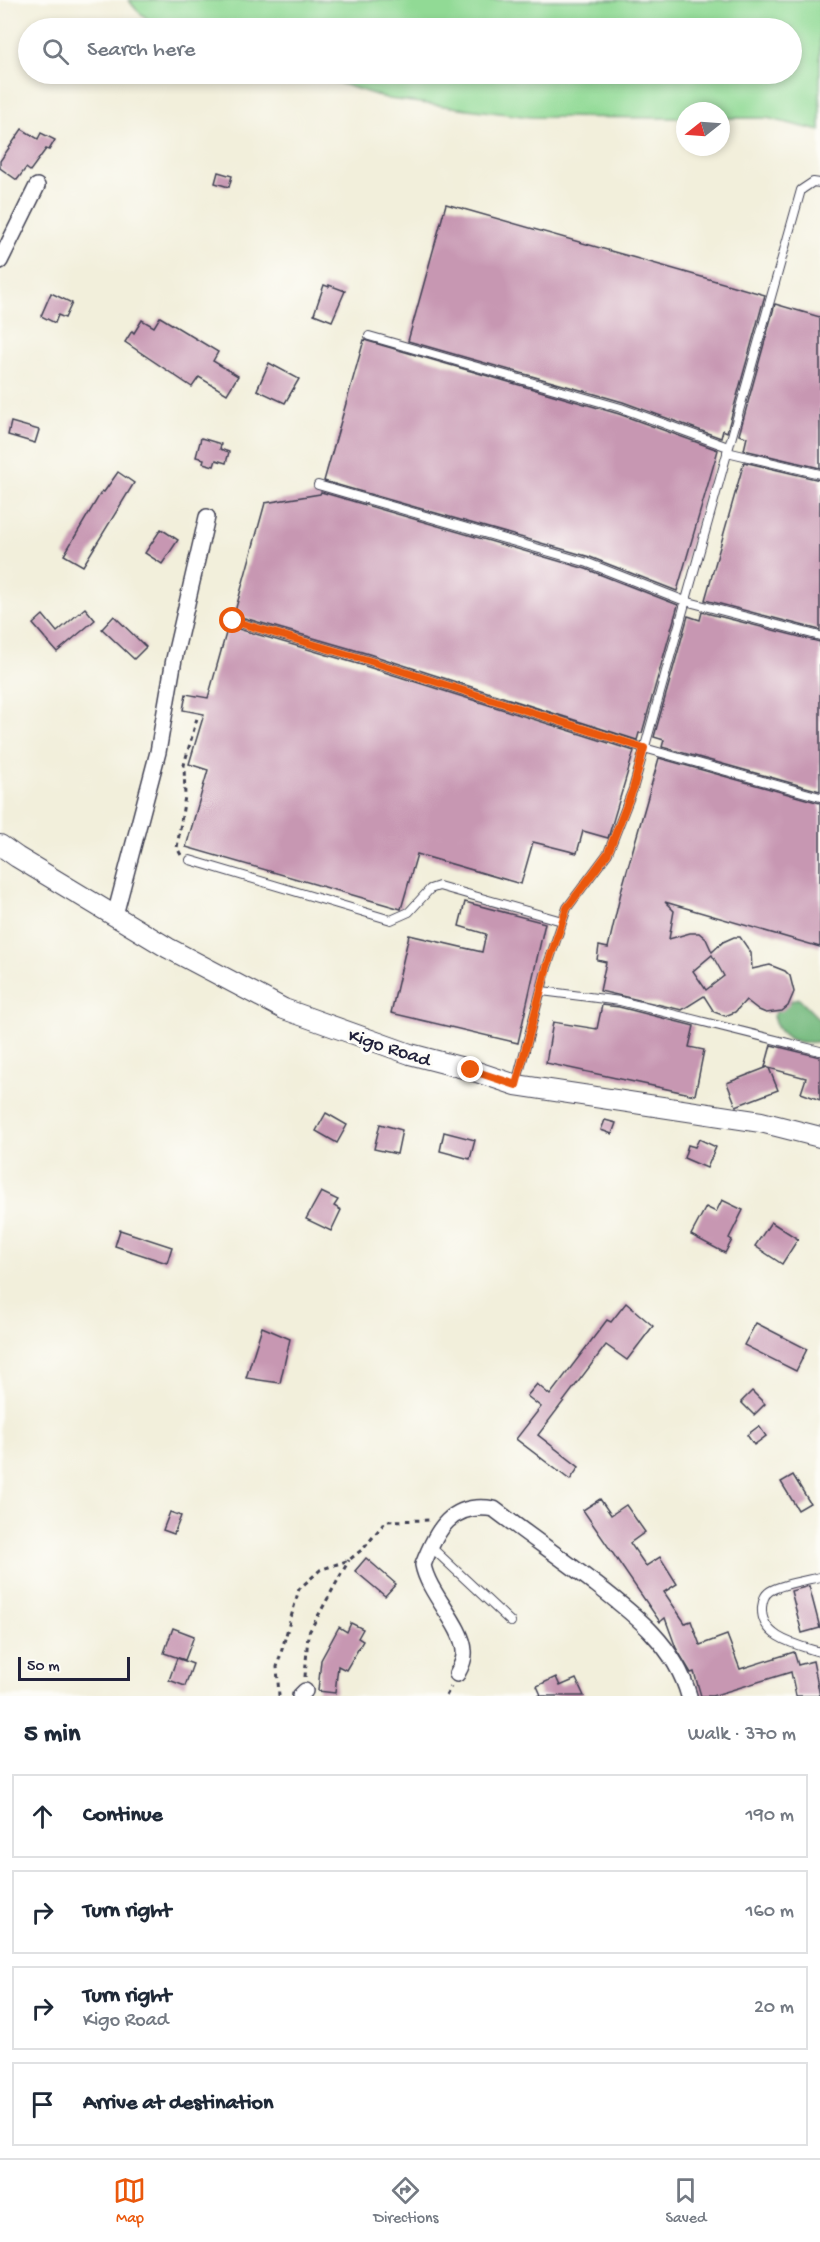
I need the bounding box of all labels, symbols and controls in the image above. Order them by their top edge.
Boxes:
search box [18,18,802,84]
icon: search [39,35,72,68]
text: Search here [87,38,195,64]
north arrow [676,102,730,156]
route start [219,607,245,633]
street label: Kigo Road [345,1025,435,1074]
route end [457,1056,483,1082]
scale bar [18,1654,130,1682]
text: 50 m [27,1658,60,1677]
text: 5 min [24,1720,80,1751]
text: Walk · 370 m [688,1724,796,1747]
icon: ahead [26,1800,59,1833]
text: Continue [83,1803,163,1829]
text: 190 m [746,1805,794,1828]
icon: right [26,1896,59,1929]
text: Turn right [83,1899,171,1925]
text: 160 m [745,1901,794,1924]
text: Turn right [83,1984,171,2010]
icon: right [26,1992,59,2025]
text: 20 m [754,1997,794,2020]
text: Kigo Road [83,2010,169,2033]
icon: arrive [26,2088,59,2121]
text: Arrive at destination [83,2091,273,2117]
tab: Map [113,2174,146,2229]
tab: Directions [373,2174,439,2229]
tab: Saved [665,2174,706,2229]

